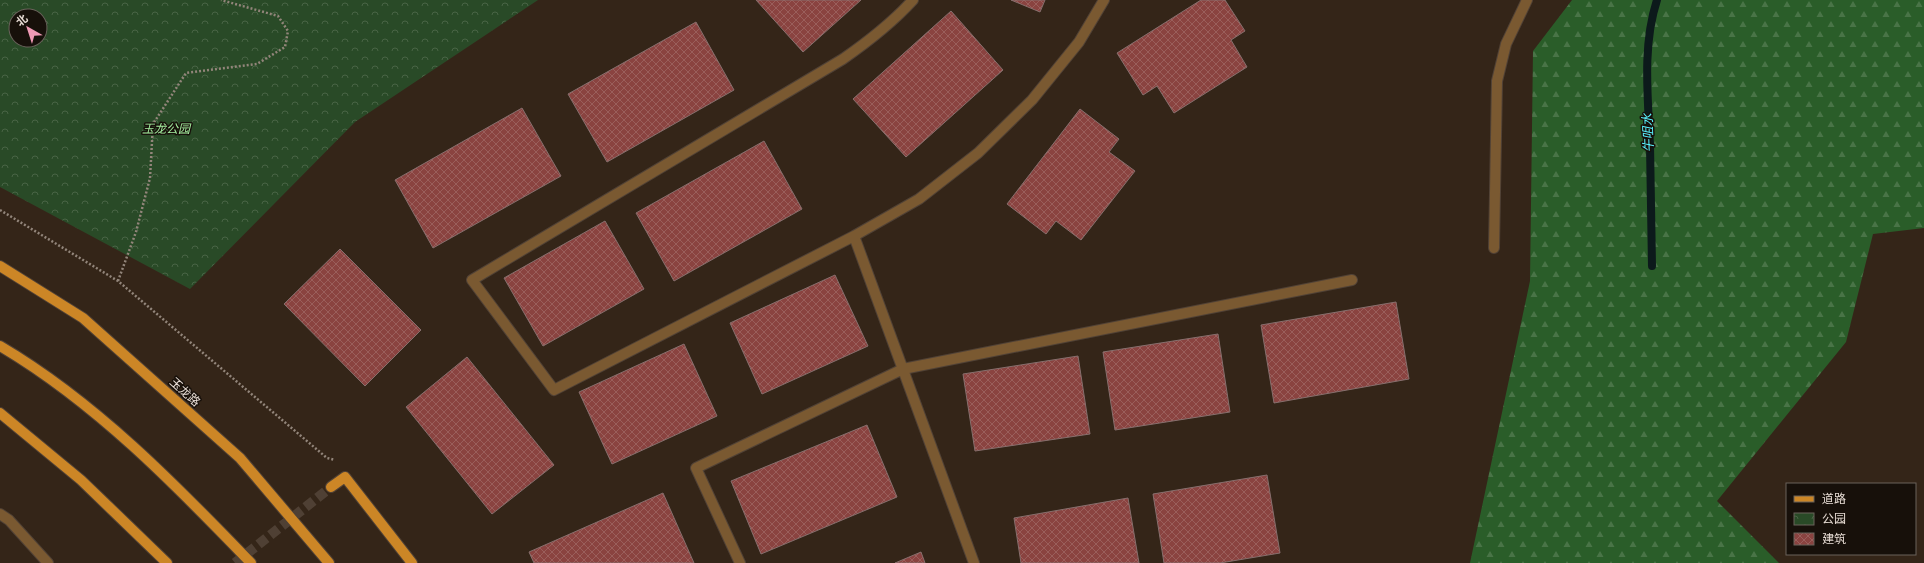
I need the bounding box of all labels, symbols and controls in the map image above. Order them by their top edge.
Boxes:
north arrow [8,8,48,48]
text: 北 [14,12,30,28]
water label: 牛咀水 [1640,112,1656,153]
park label: 玉龙公园 [142,122,192,136]
street label: 玉龙路 [167,375,203,409]
legend [1786,483,1916,555]
text: 道路 [1822,492,1846,506]
text: 公园 [1822,512,1846,526]
text: 建筑 [1822,532,1846,546]

